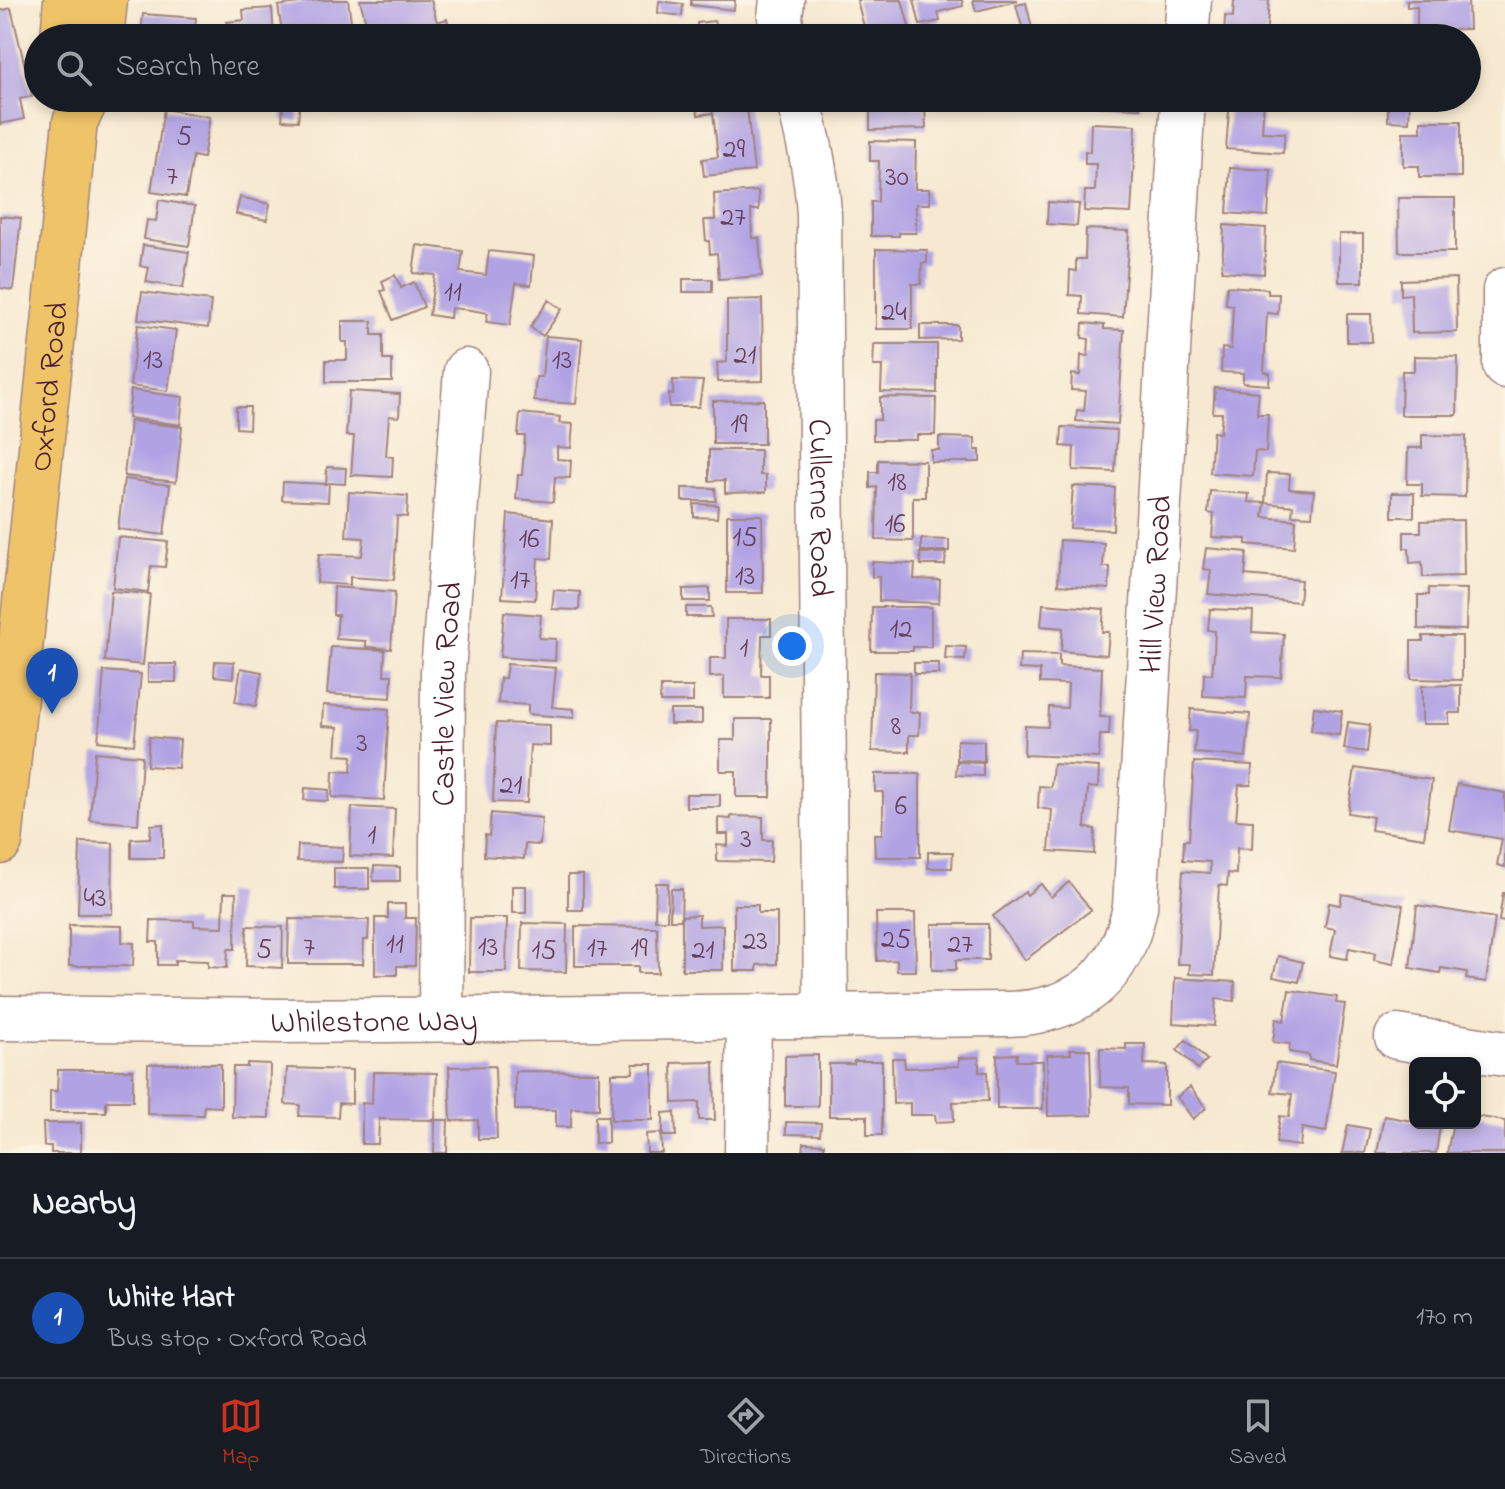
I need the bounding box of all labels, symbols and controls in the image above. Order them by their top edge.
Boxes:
search box [24,24,1481,112]
icon: search [52,46,96,90]
text: Search here [116,46,260,90]
house number: 5 [176,117,192,158]
house number: 29 [723,130,746,171]
house number: 7 [166,157,178,198]
house number: 30 [885,158,909,199]
house number: 27 [720,198,746,239]
house number: 11 [444,273,462,314]
house number: 24 [881,293,907,334]
street label: Oxford Road [19,300,83,474]
house number: 21 [734,336,757,377]
house number: 13 [143,341,163,382]
house number: 13 [552,341,572,382]
house number: 19 [730,405,748,446]
street label: Cullerne Road [794,418,842,597]
house number: 18 [887,463,907,504]
street label: Hill View Road [1129,494,1186,675]
house number: 16 [884,505,906,546]
house number: 15 [733,518,757,559]
house number: 16 [518,520,540,561]
house number: 13 [735,557,755,598]
house number: 17 [510,561,531,602]
street label: Castle View Road [422,580,477,807]
house number: 12 [890,610,912,651]
your location [772,626,812,666]
house number: 1 [740,629,749,670]
pin: 1 [26,648,78,714]
house number: 8 [891,707,901,748]
house number: 3 [356,724,368,765]
house number: 21 [500,766,523,807]
house number: 6 [895,787,907,828]
house number: 1 [368,816,377,857]
house number: 3 [740,820,752,861]
house number: 43 [83,879,107,920]
house number: 25 [881,920,911,961]
house number: 23 [742,922,768,963]
house number: 11 [386,925,404,966]
house number: 27 [947,925,973,966]
house number: 7 [303,928,315,969]
house number: 13 [478,928,498,969]
house number: 17 [587,929,608,970]
house number: 19 [630,929,648,970]
house number: 5 [256,930,272,971]
house number: 15 [532,931,556,972]
house number: 21 [692,931,715,972]
street label: Whilestone Way [270,999,478,1048]
map controls [1409,1057,1481,1129]
button: locate [1409,1057,1481,1129]
text: Nearby [32,1180,136,1230]
text: White Hart [108,1277,235,1321]
text: 1 [54,1299,62,1337]
text: 170 m [1416,1299,1473,1337]
text: Bus stop · Oxford Road [108,1321,367,1359]
tab: Map [219,1394,263,1474]
tab: Directions [700,1394,792,1474]
tab: Saved [1229,1394,1286,1474]

